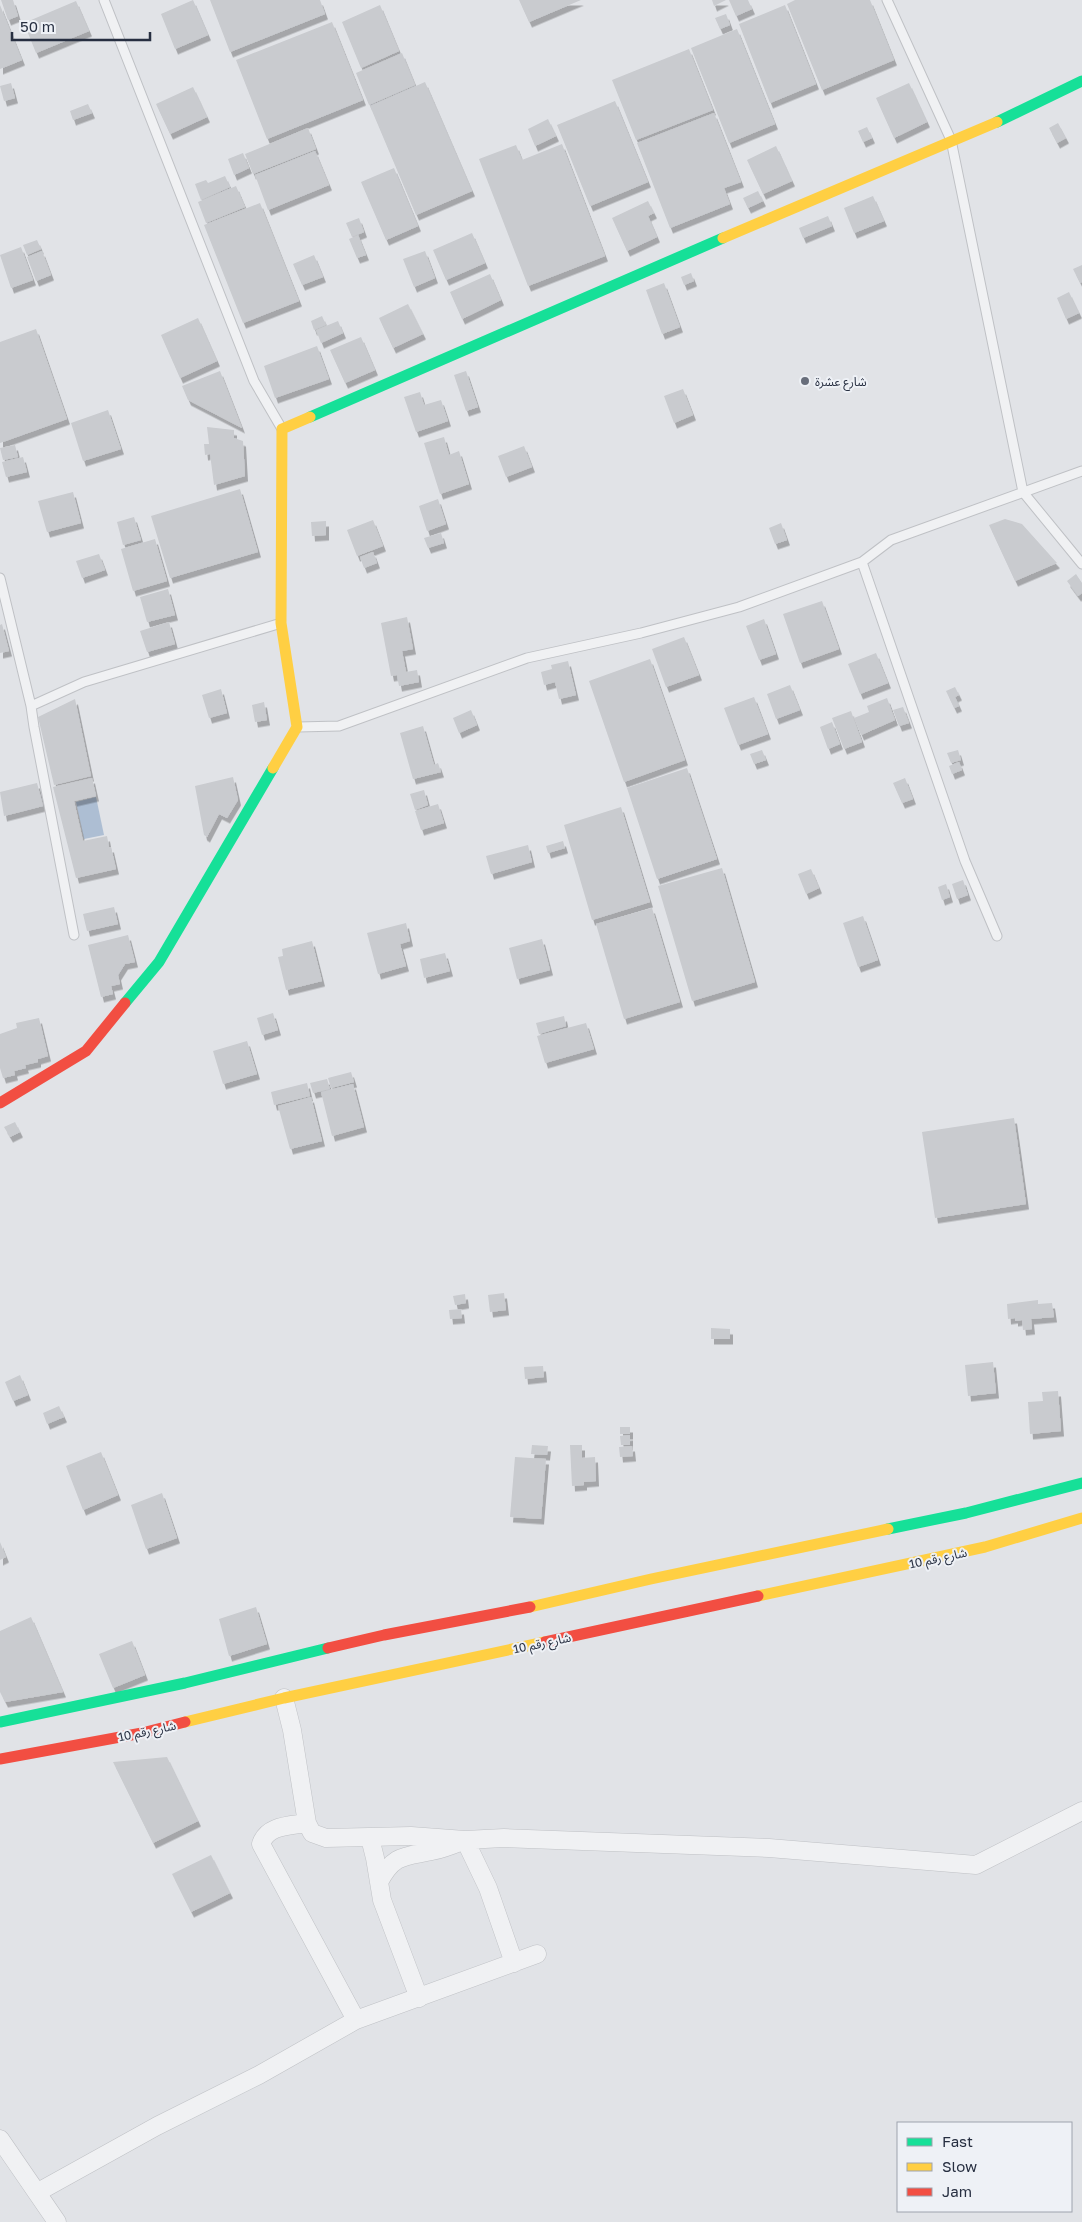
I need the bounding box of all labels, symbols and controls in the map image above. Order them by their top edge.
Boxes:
scale bar [12,10,150,42]
text: 50 m [20,17,55,35]
place label: شارع عشرة [815,374,867,391]
marker: شارع عشرة [799,375,811,387]
street label: شارع رقم 10 [908,1545,969,1573]
street label: شارع رقم 10 [512,1630,573,1658]
street label: شارع رقم 10 [117,1718,178,1746]
legend [897,2122,1072,2212]
text: Fast [942,2132,973,2150]
text: Slow [942,2157,977,2175]
text: Jam [942,2182,972,2200]

